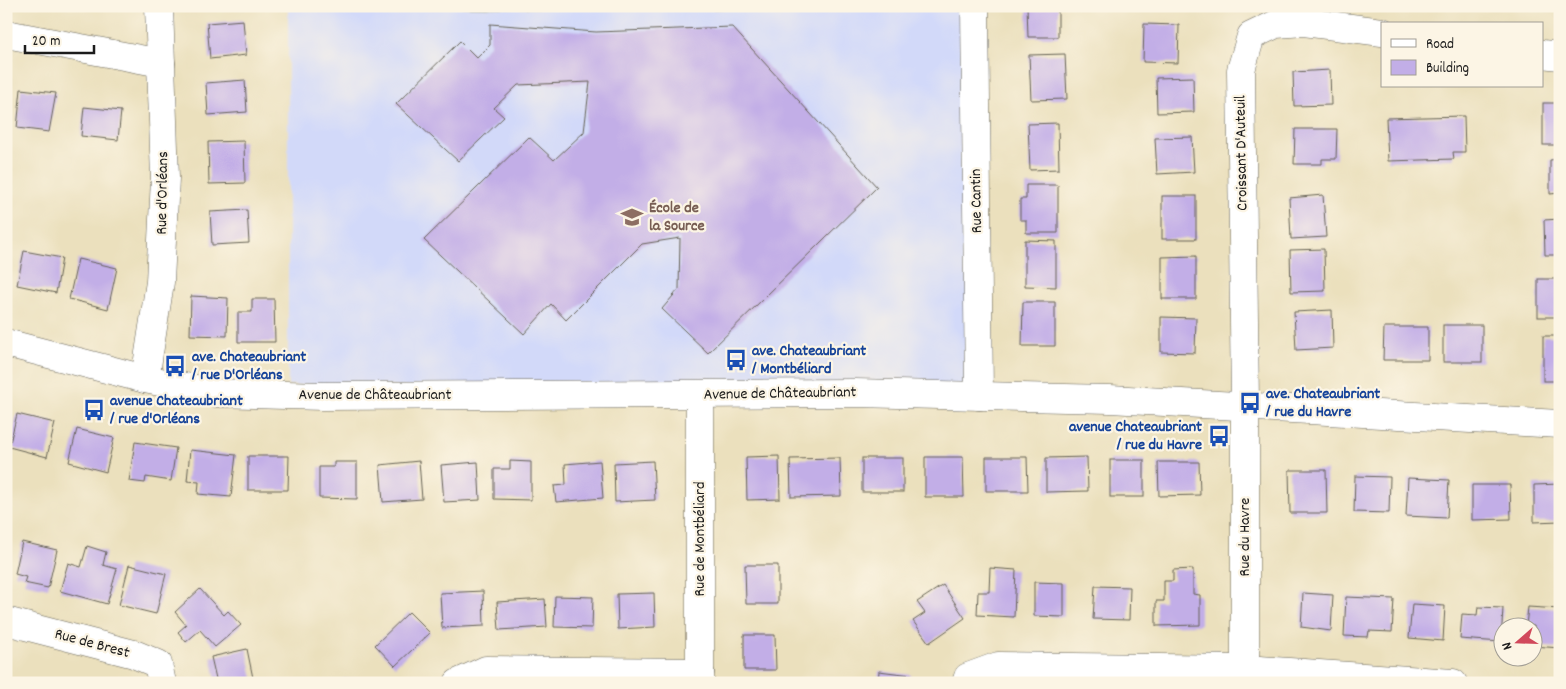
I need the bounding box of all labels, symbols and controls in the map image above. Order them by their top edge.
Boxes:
scale bar [25,22,94,54]
legend [1381,22,1544,88]
text: 20 m [32,31,60,53]
text: Road [1426,34,1454,56]
text: Building [1426,58,1469,80]
street label: Croissant D'Auteuil [1229,95,1255,211]
street label: Rue d'Orléans [151,151,175,235]
street label: Rue Cantin [965,169,989,233]
place label: École de la Source [649,197,704,238]
school or university icon: École de la Source [619,204,645,230]
place label: ave. Chateaubriant / Montbéliard [751,340,866,381]
place label: ave. Chateaubriant / rue D'Orléans [191,346,306,387]
bus stop icon: ave. Chateaubriant / Montbéliard [723,347,749,373]
bus stop icon: ave. Chateaubriant / rue D'Orléans [162,353,188,379]
street label: Avenue de Châteaubriant [703,381,857,407]
place label: ave. Chateaubriant / rue du Havre [1265,383,1380,424]
street label: Avenue de Châteaubriant [299,384,451,407]
place label: avenue Chateaubriant / rue d'Orléans [109,390,243,431]
bus stop icon: ave. Chateaubriant / rue du Havre [1237,390,1263,416]
bus stop icon: avenue Chateaubriant / rue d'Orléans [81,397,107,423]
place label: avenue Chateaubriant / rue du Havre [1069,416,1202,457]
bus stop icon: avenue Chateaubriant / rue du Havre [1206,423,1232,449]
street label: Rue de Montbéliard [689,482,712,596]
street label: Rue du Havre [1234,498,1257,576]
north arrow [1494,616,1544,666]
street label: Rue de Brest [52,623,132,665]
text: N [1497,639,1518,652]

